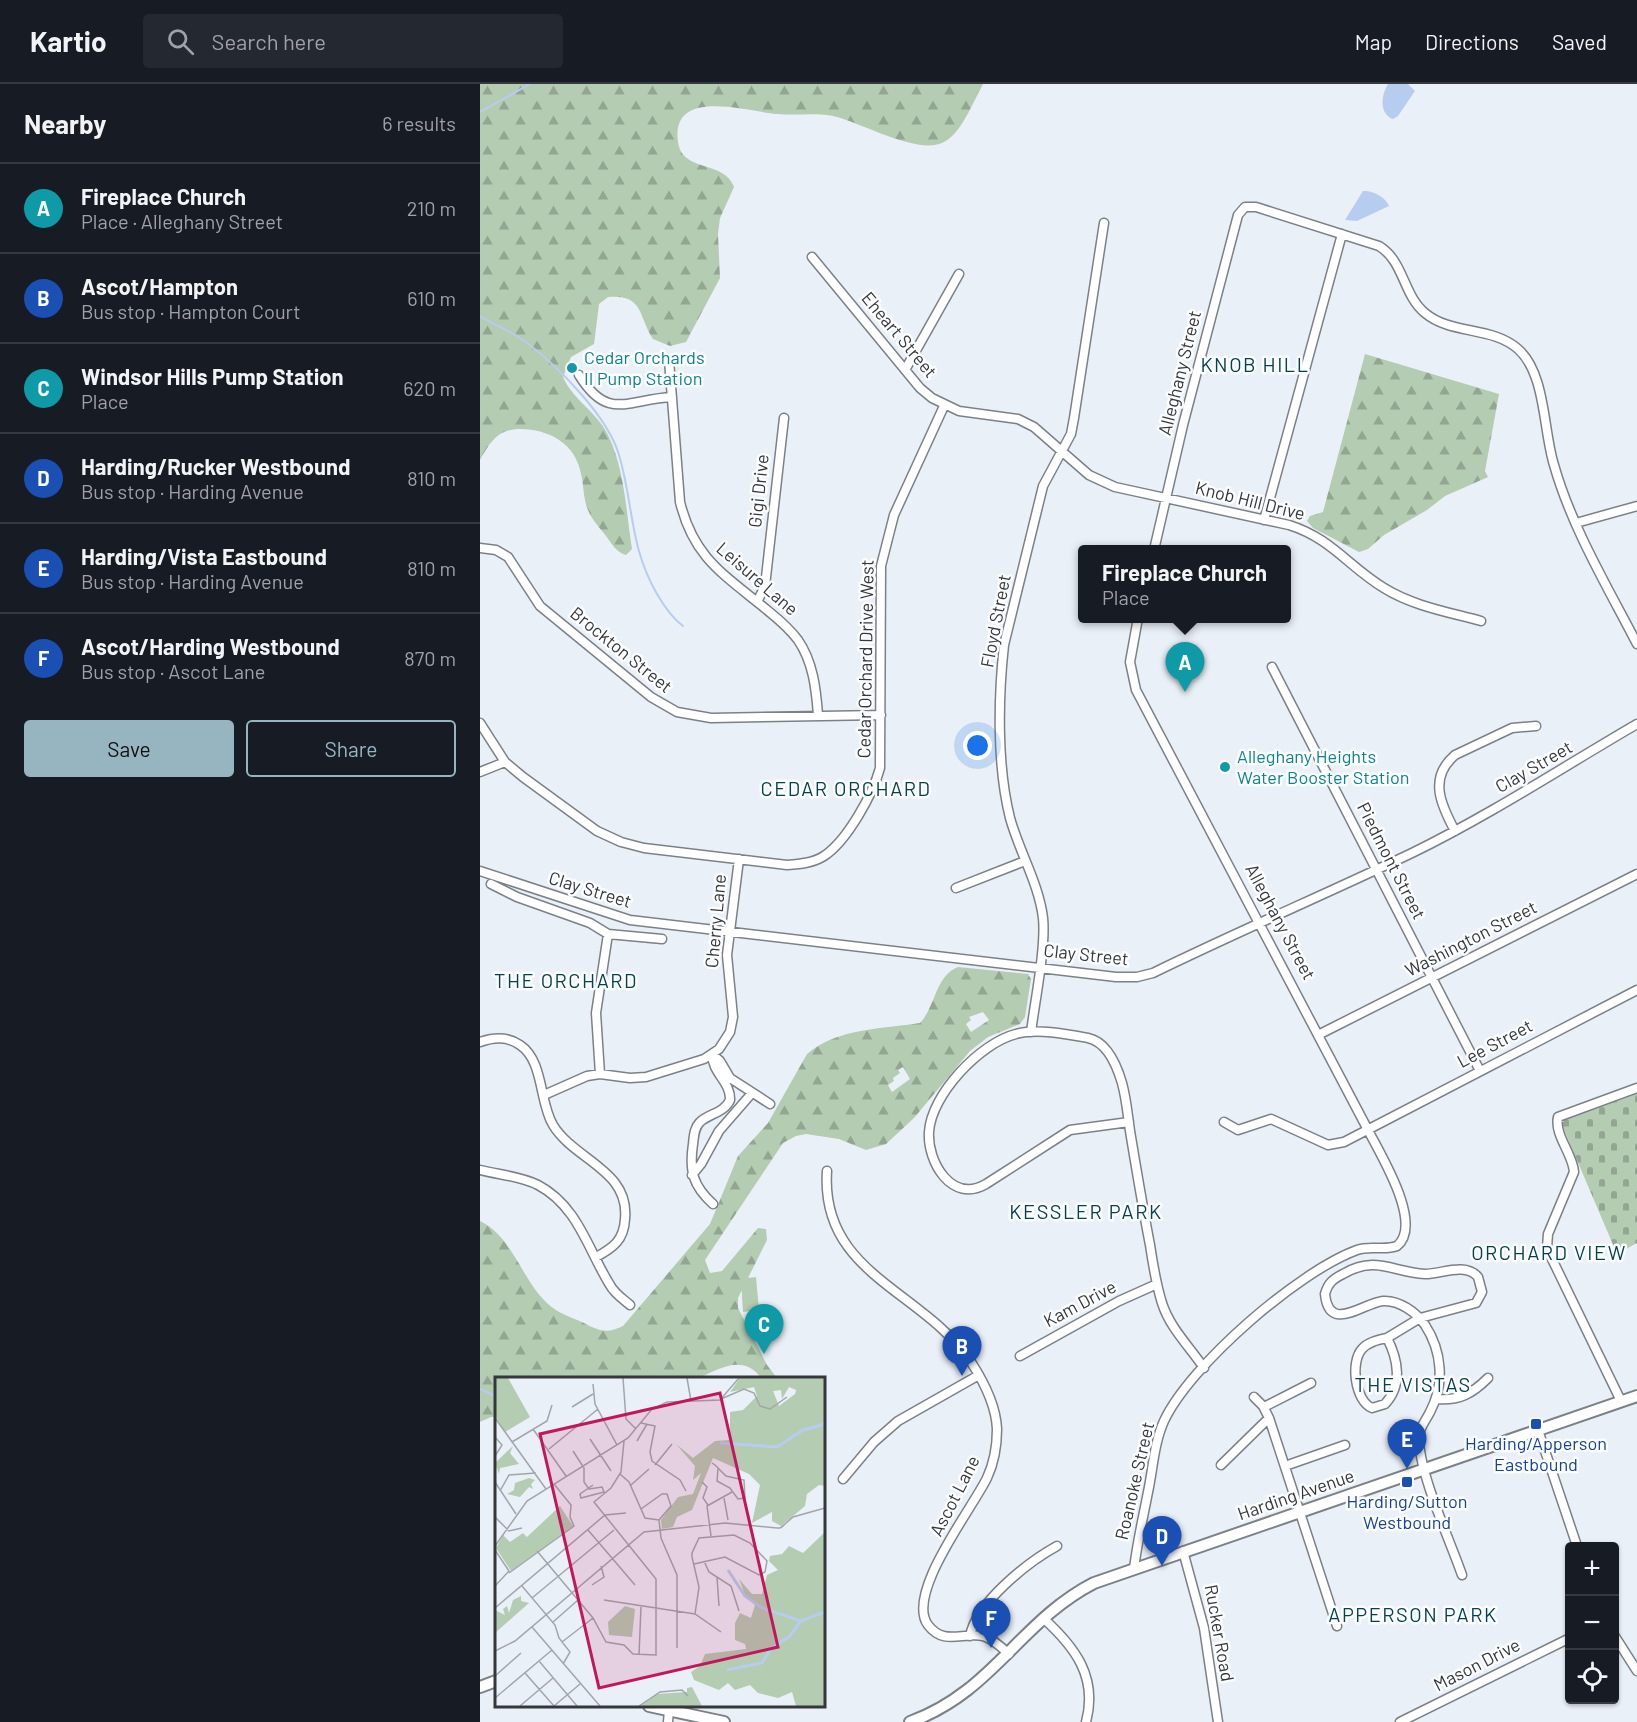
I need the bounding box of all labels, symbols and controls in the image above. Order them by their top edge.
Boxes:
search box [143,14,563,68]
text: Kartio [30,24,107,58]
icon: search [164,25,197,58]
text: Search here [212,28,326,54]
text: Map [1355,29,1392,54]
text: Directions [1425,29,1519,54]
text: Saved [1552,29,1607,54]
text: Nearby [24,108,106,139]
text: 6 results [382,111,456,135]
text: Fireplace Church [81,183,246,209]
text: A [37,196,50,220]
text: 210 m [407,196,456,220]
text: Place · Alleghany Street [81,209,283,233]
text: Ascot/Hampton [81,273,238,299]
text: B [37,286,50,310]
text: 610 m [407,286,456,310]
street label: Eheart Street [858,287,942,382]
text: Bus stop · Hampton Court [81,299,300,323]
street label: Alleghany Street [1153,308,1205,437]
place label: Cedar Orchards II Pump Station [584,346,705,389]
district label: KNOB HILL [1200,352,1310,376]
marker: Cedar Orchards II Pump Station [565,361,579,375]
text: Windsor Hills Pump Station [81,363,344,389]
text: C [37,376,50,400]
text: 620 m [403,376,456,400]
text: Place [81,389,129,413]
text: Harding/Rucker Westbound [81,453,350,479]
street label: Gigi Drive [743,453,773,529]
text: D [37,466,50,490]
text: 810 m [407,466,456,490]
street label: Knob Hill Drive [1193,476,1307,524]
text: Bus stop · Harding Avenue [81,479,304,503]
street label: Leisure Lane [712,537,803,620]
text: Harding/Vista Eastbound [81,543,327,569]
popup [1078,545,1291,623]
text: E [38,556,49,580]
text: 810 m [407,556,456,580]
street label: Cedar Orchard Drive West [852,559,878,759]
text: Fireplace Church [1102,559,1267,585]
text: Bus stop · Harding Avenue [81,569,304,593]
street label: Floyd Street [975,572,1015,669]
text: Place [1102,585,1150,609]
street label: Brockton Street [566,602,677,697]
text: Ascot/Harding Westbound [81,633,340,659]
pin: A [1166,642,1204,692]
text: F [38,646,49,670]
text: 870 m [404,646,456,670]
text: Bus stop · Ascot Lane [81,659,265,683]
button: Save [24,720,234,777]
button: Share [246,720,456,777]
your location [963,731,992,760]
street label: Clay Street [1491,735,1576,797]
place label: Alleghany Heights Water Booster Station [1237,745,1410,788]
marker: Alleghany Heights Water Booster Station [1218,760,1232,774]
district label: CEDAR ORCHARD [761,776,931,800]
street label: Piedmont Street [1353,798,1431,923]
street label: Alleghany Street [1241,860,1321,983]
street label: Clay Street [546,866,634,912]
street label: Cherry Lane [700,873,730,969]
street label: Washington Street [1401,895,1540,981]
street label: Clay Street [1043,939,1130,969]
district label: THE ORCHARD [494,968,638,992]
street label: Lee Street [1453,1014,1536,1072]
district label: KESSLER PARK [1009,1199,1163,1223]
district label: ORCHARD VIEW [1471,1240,1627,1264]
street label: Kam Drive [1040,1275,1119,1331]
pin: C [744,1304,784,1354]
pin: B [942,1326,982,1376]
district label: THE VISTAS [1354,1372,1472,1396]
inset map [495,1377,825,1707]
marker: Harding/Apperson Eastbound [1529,1417,1543,1431]
street label: Roanoke Street [1110,1420,1158,1542]
pin: E [1388,1420,1426,1469]
place label: Harding/Apperson Eastbound [1465,1432,1607,1475]
street label: Ascot Lane [924,1452,984,1539]
street label: Harding Avenue [1234,1464,1357,1524]
marker: Harding/Sutton Westbound [1400,1475,1414,1489]
place label: Harding/Sutton Westbound [1347,1490,1467,1533]
pin: D [1142,1516,1182,1566]
map controls [1565,1542,1619,1704]
button: + [1565,1542,1619,1596]
street label: Rucker Road [1201,1583,1239,1683]
button: − [1565,1596,1619,1650]
pin: F [972,1598,1010,1648]
district label: APPERSON PARK [1328,1602,1498,1626]
street label: Mason Drive [1430,1633,1523,1695]
button: locate [1565,1650,1619,1704]

